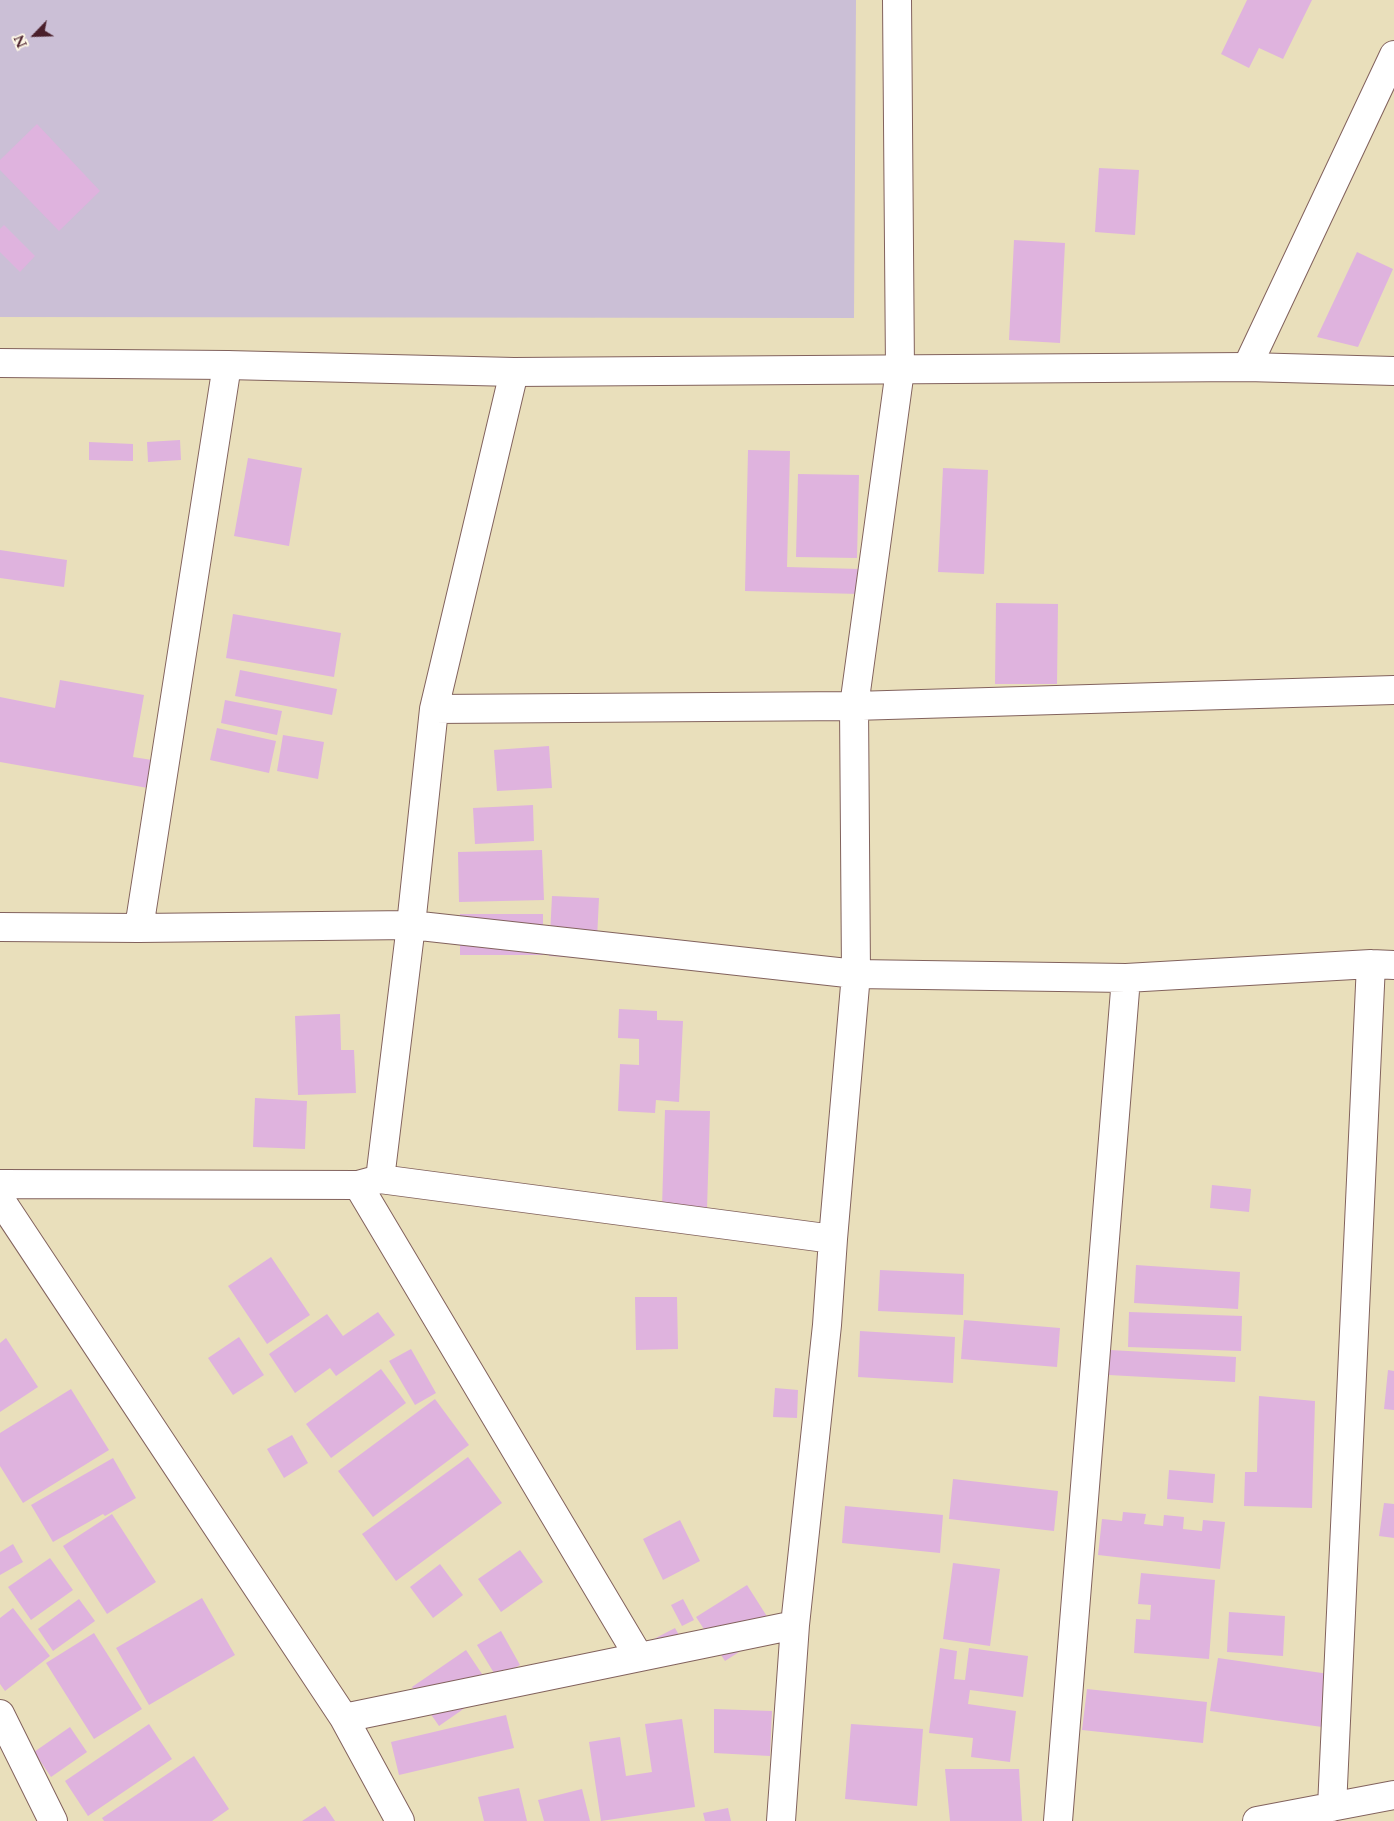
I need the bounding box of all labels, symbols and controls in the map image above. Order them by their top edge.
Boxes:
north arrow [10,10,60,60]
text: N [10,32,32,51]

